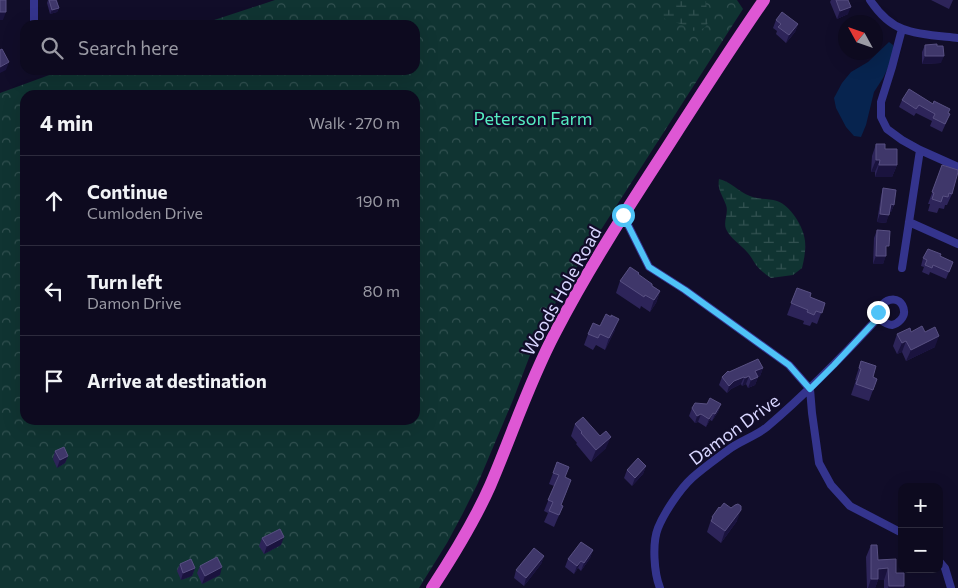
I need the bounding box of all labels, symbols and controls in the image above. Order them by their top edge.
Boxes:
north arrow [838,15,883,60]
search box [20,20,420,75]
icon: search [38,34,66,62]
text: Search here [78,36,178,59]
park label: Peterson Farm [474,107,592,129]
text: 4 min [40,110,93,135]
text: Walk · 270 m [309,113,400,132]
text: Continue [87,180,167,203]
icon: ahead [40,187,68,215]
text: 190 m [356,191,400,210]
text: Cumloden Drive [87,203,203,222]
route start [612,204,635,227]
street label: Woods Hole Road [516,222,606,360]
text: Turn left [87,270,162,293]
icon: left [40,277,68,305]
text: 80 m [363,281,400,300]
text: Damon Drive [87,293,182,312]
route end [867,301,890,324]
icon: arrive [40,367,68,395]
text: Arrive at destination [87,369,267,392]
street label: Damon Drive [684,389,784,469]
map controls [898,483,943,573]
button: + [898,483,943,528]
button: − [898,528,943,573]

